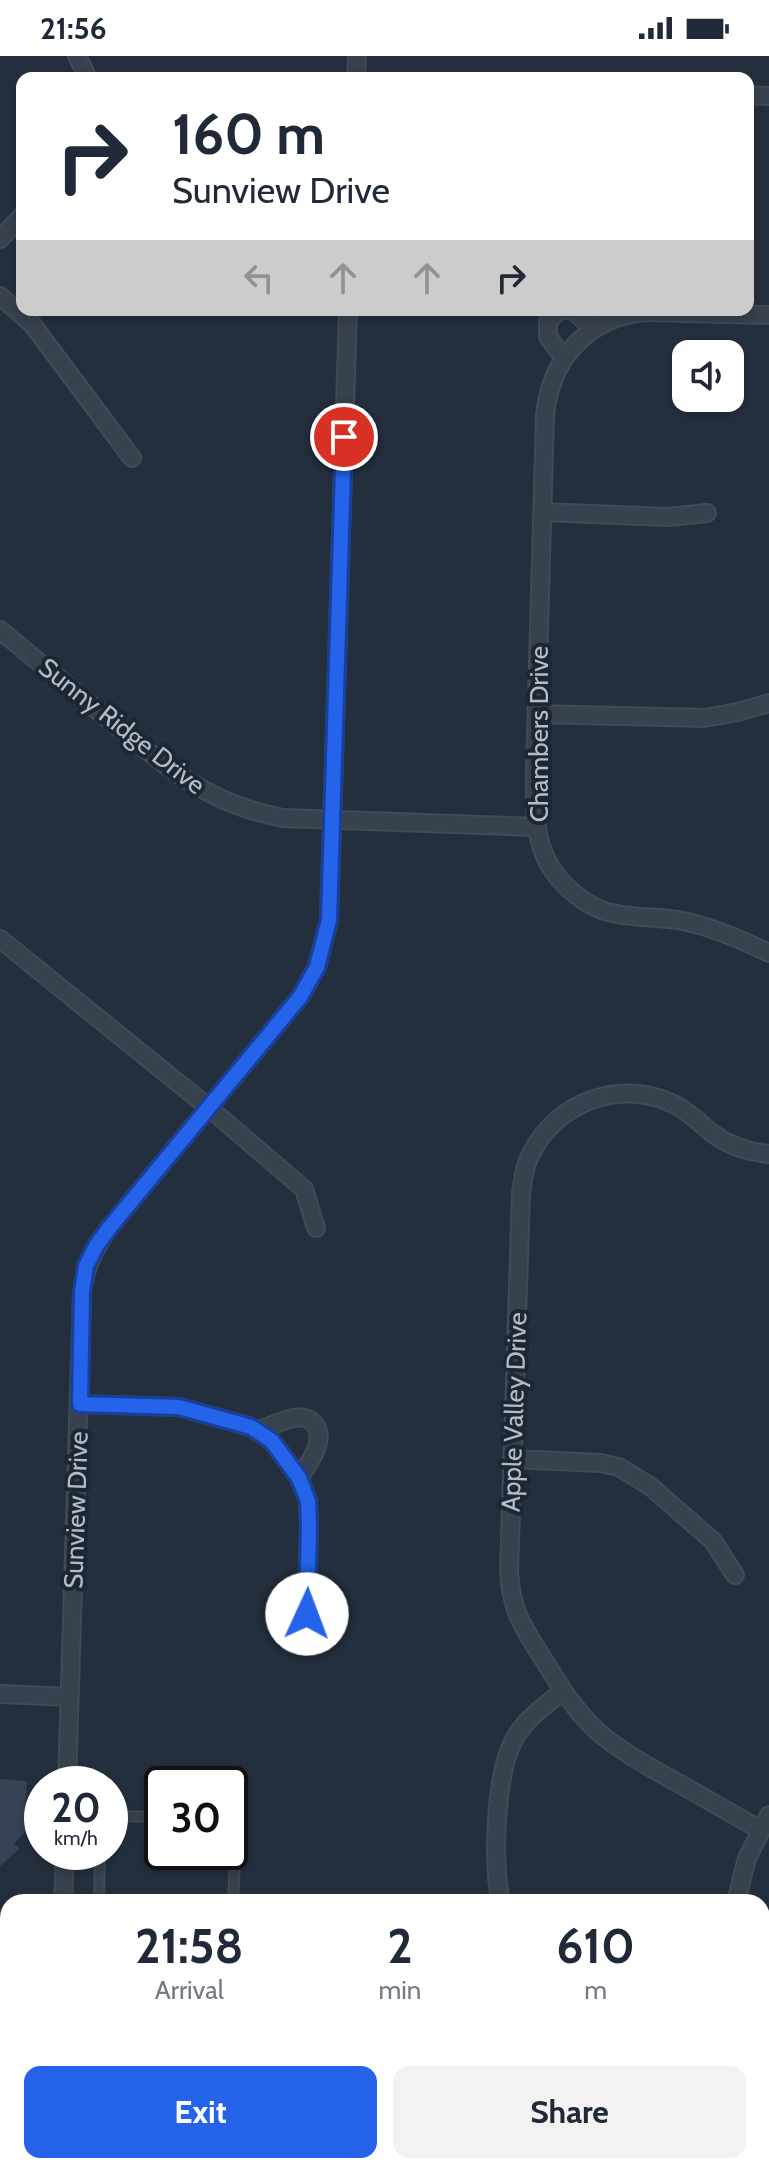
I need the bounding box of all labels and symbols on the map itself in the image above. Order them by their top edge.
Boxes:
pin [310,403,378,471]
street label: Chambers Drive [523,646,555,822]
street label: Sunny Ridge Drive [32,651,212,801]
street label: Apple Valley Drive [495,1311,533,1513]
street label: Sunview Drive [57,1431,95,1589]
position arrow [265,1572,349,1656]
speed limit sign: 30 [144,1766,248,1870]

